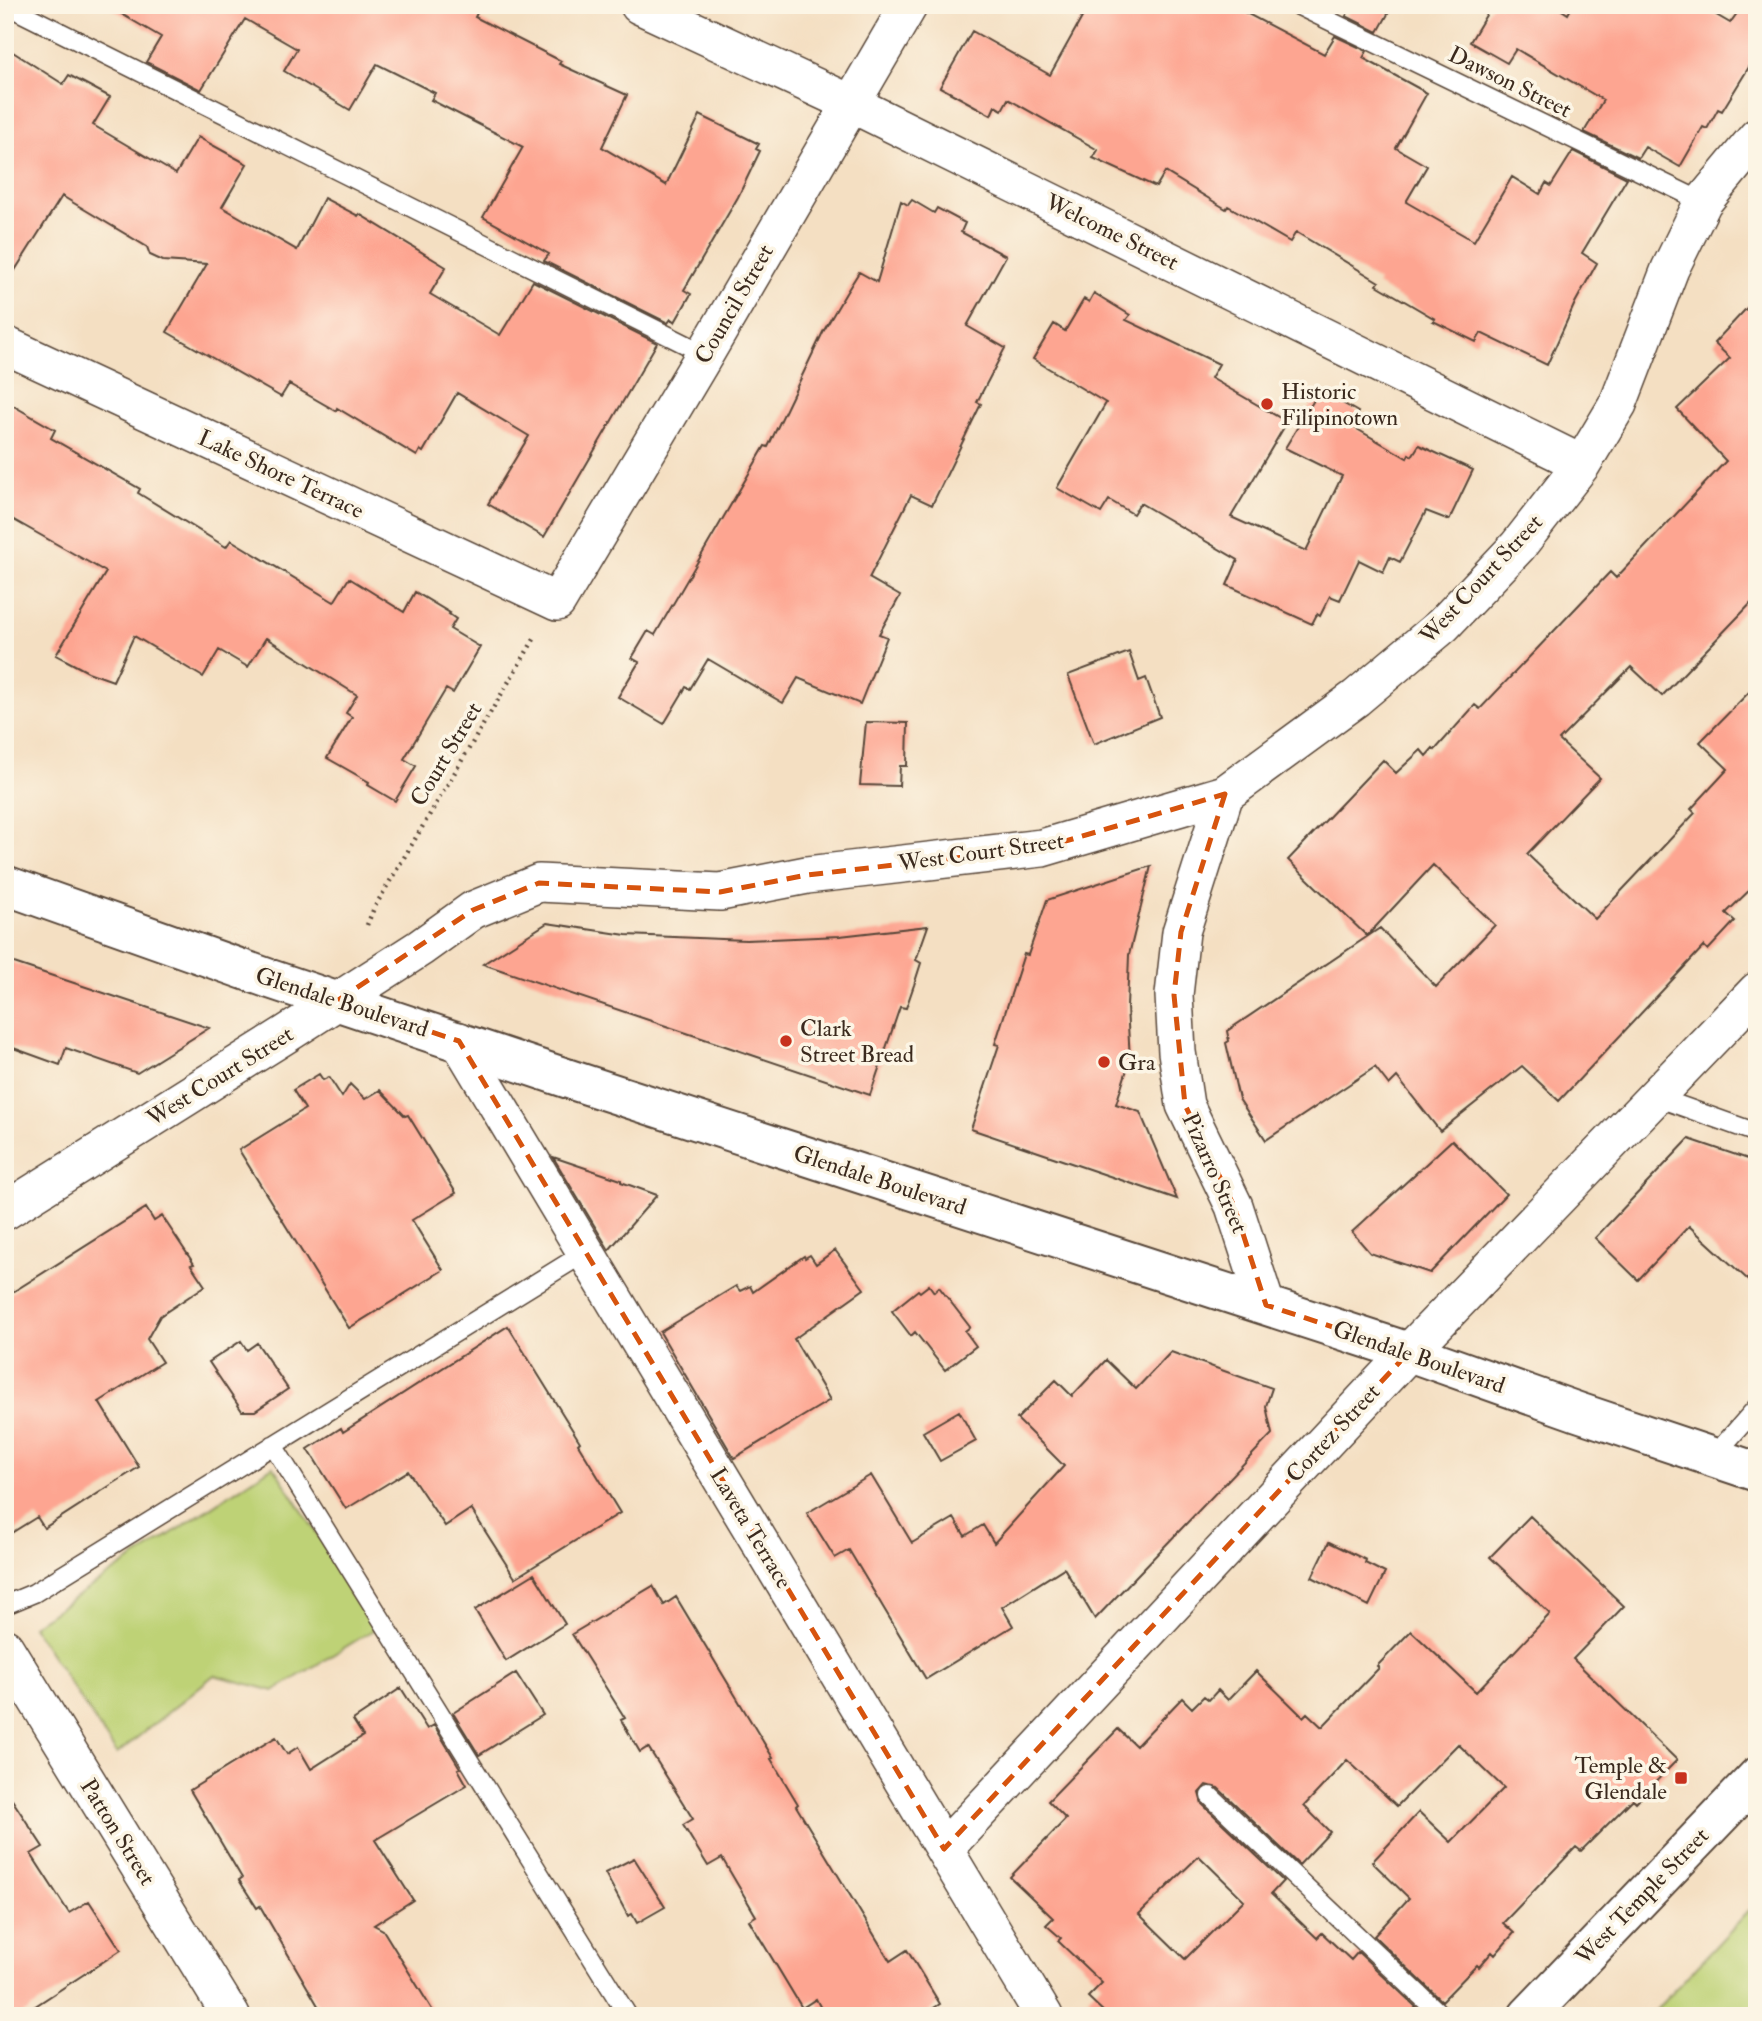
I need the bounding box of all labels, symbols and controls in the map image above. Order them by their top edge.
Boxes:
street label: Dawson Street [1444,40,1576,124]
street label: Welcome Street [1040,187,1183,277]
street label: Council Street [688,239,780,369]
place label: Historic Filipinotown [1281,377,1398,433]
marker: Historic Filipinotown [1259,396,1275,412]
street label: Lake Shore Terrace [194,423,369,525]
street label: West Court Street [1413,508,1549,651]
street label: Court Street [404,697,488,811]
street label: West Court Street [895,826,1066,878]
street label: Glendale Boulevard [252,960,432,1044]
place label: Clark Street Bread [800,1014,914,1069]
street label: West Court Street [141,1019,299,1133]
marker: Clark Street Bread [778,1033,794,1049]
place label: Gra [1118,1048,1156,1077]
marker: Gra [1096,1054,1112,1070]
street label: Pizarro Street [1176,1108,1254,1238]
street label: Glendale Boulevard [790,1138,970,1222]
street label: Glendale Boulevard [1329,1314,1509,1400]
street label: Cortez Street [1280,1377,1386,1489]
street label: Laveta Terrace [704,1462,799,1594]
place label: Temple & Glendale [1574,1751,1667,1806]
marker: Temple & Glendale [1673,1770,1689,1786]
street label: Patton Street [74,1773,162,1891]
street label: West Temple Street [1568,1821,1716,1972]

